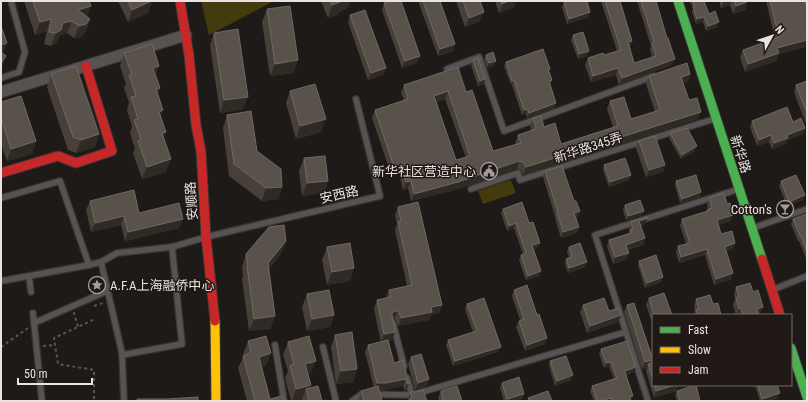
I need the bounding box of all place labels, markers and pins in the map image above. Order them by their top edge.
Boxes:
public building icon: 新华社区营造中心 [479,161,499,181]
place label: 新华社区营造中心 [372,164,476,179]
bar icon: Cotton's [775,199,795,219]
place label: Cotton's [731,202,772,217]
place icon: A.F.A上海融侨中心 [87,275,107,295]
place label: A.F.A上海融侨中心 [110,278,215,293]

